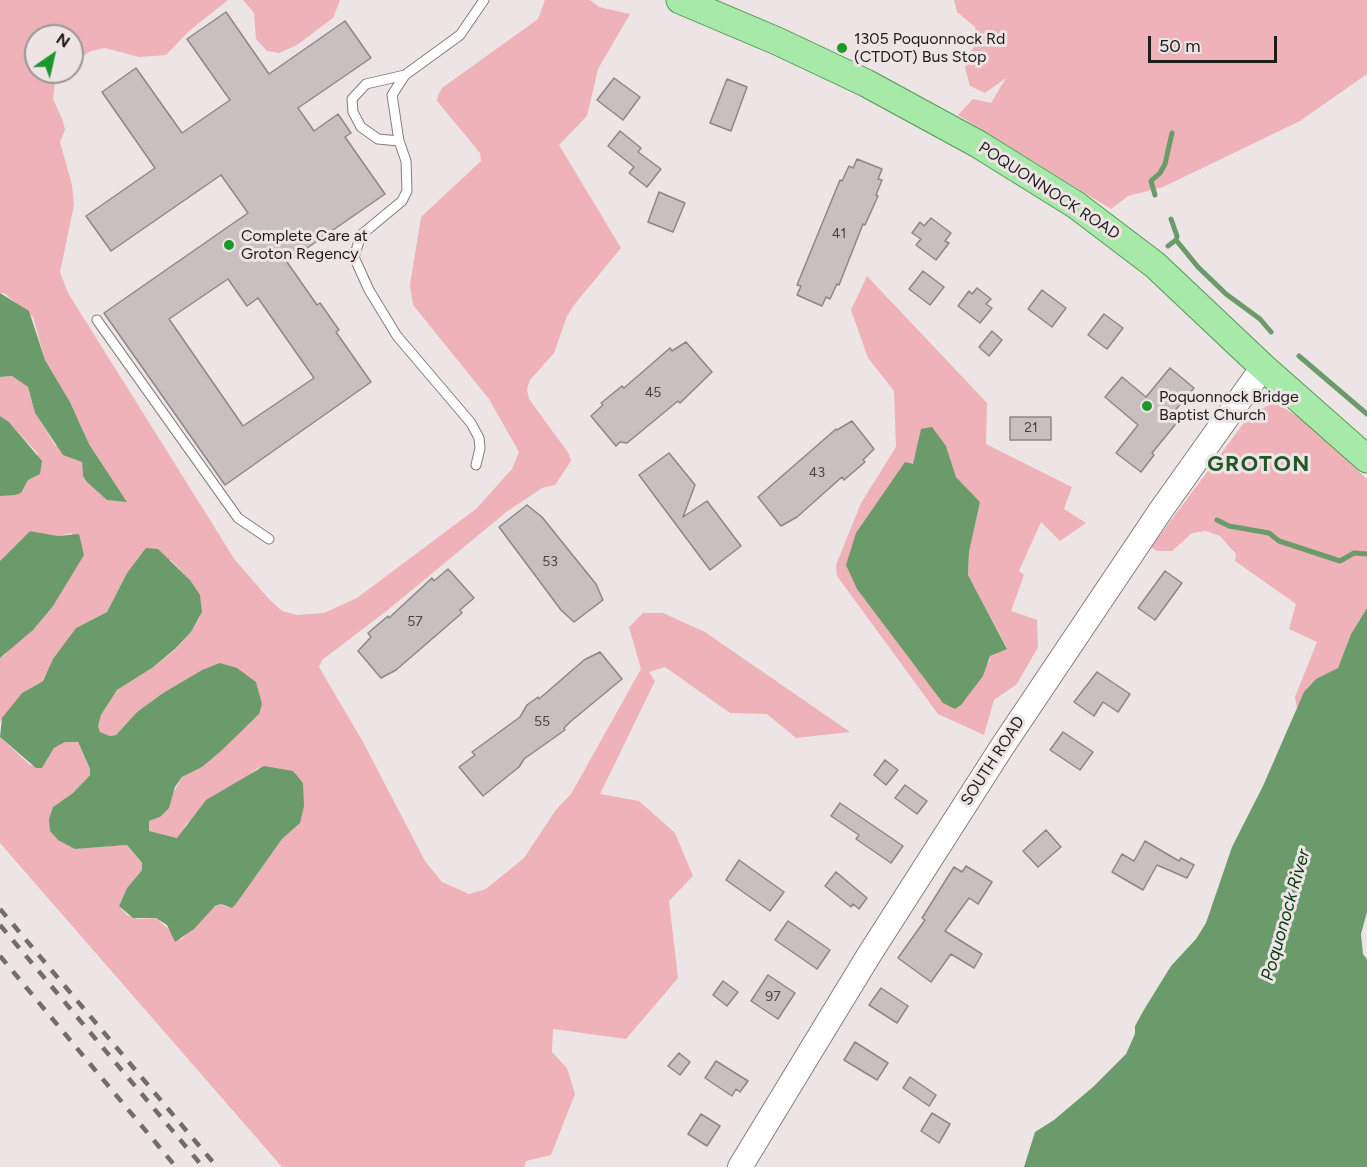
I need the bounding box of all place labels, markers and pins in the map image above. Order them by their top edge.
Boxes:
place label: 1305 Poquonnock Rd (CTDOT) Bus Stop [854,29,1005,67]
marker: 1305 Poquonnock Rd (CTDOT) Bus Stop [835,41,849,55]
place label: Complete Care at Groton Regency [241,226,368,264]
marker: Complete Care at Groton Regency [222,238,236,252]
place label: Poquonnock Bridge Baptist Church [1159,387,1299,425]
marker: Poquonnock Bridge Baptist Church [1140,399,1154,413]

